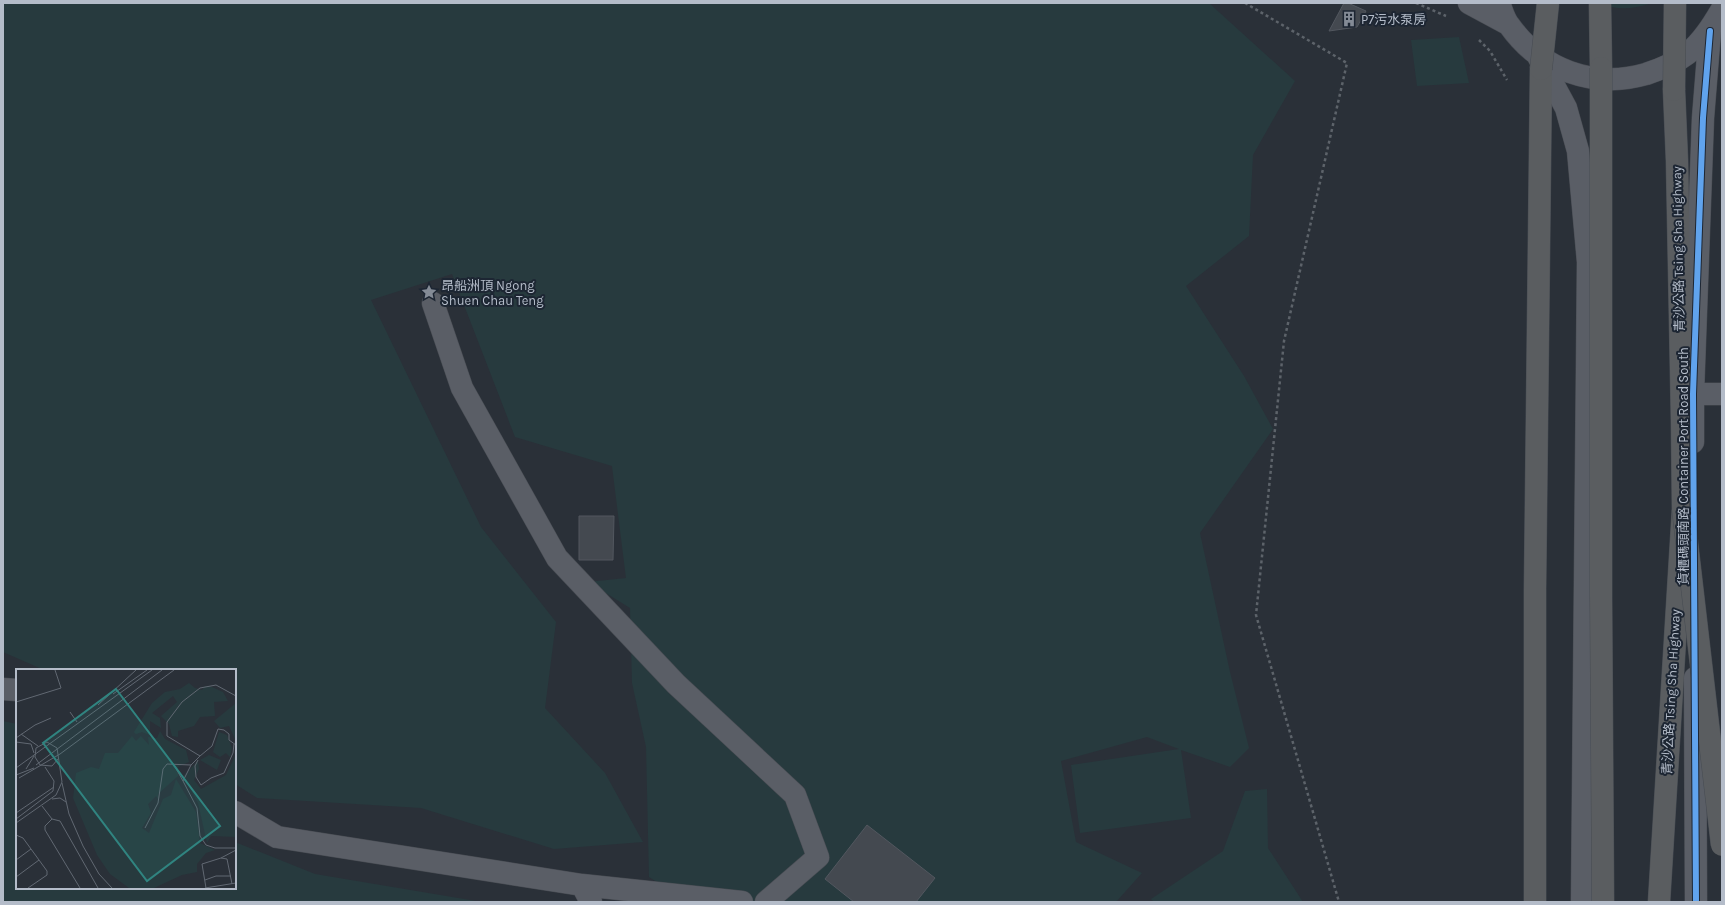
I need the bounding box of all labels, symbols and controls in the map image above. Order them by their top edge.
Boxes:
building icon: P7污水泵房 [1340,10,1358,28]
place label: P7污水泵房 [1361,12,1426,27]
street label: 青沙公路 Tsing Sha Highway [1669,166,1687,332]
place label: 昂船洲頂 Ngong Shuen Chau Teng [441,278,544,308]
place icon: 昂船洲頂 Ngong Shuen Chau Teng [420,283,438,301]
street label: 貨櫃碼頭南路 Container Port Road South [1676,347,1691,585]
street label: 青沙公路 Tsing Sha Highway [1659,609,1683,775]
inset map [16,669,236,889]

